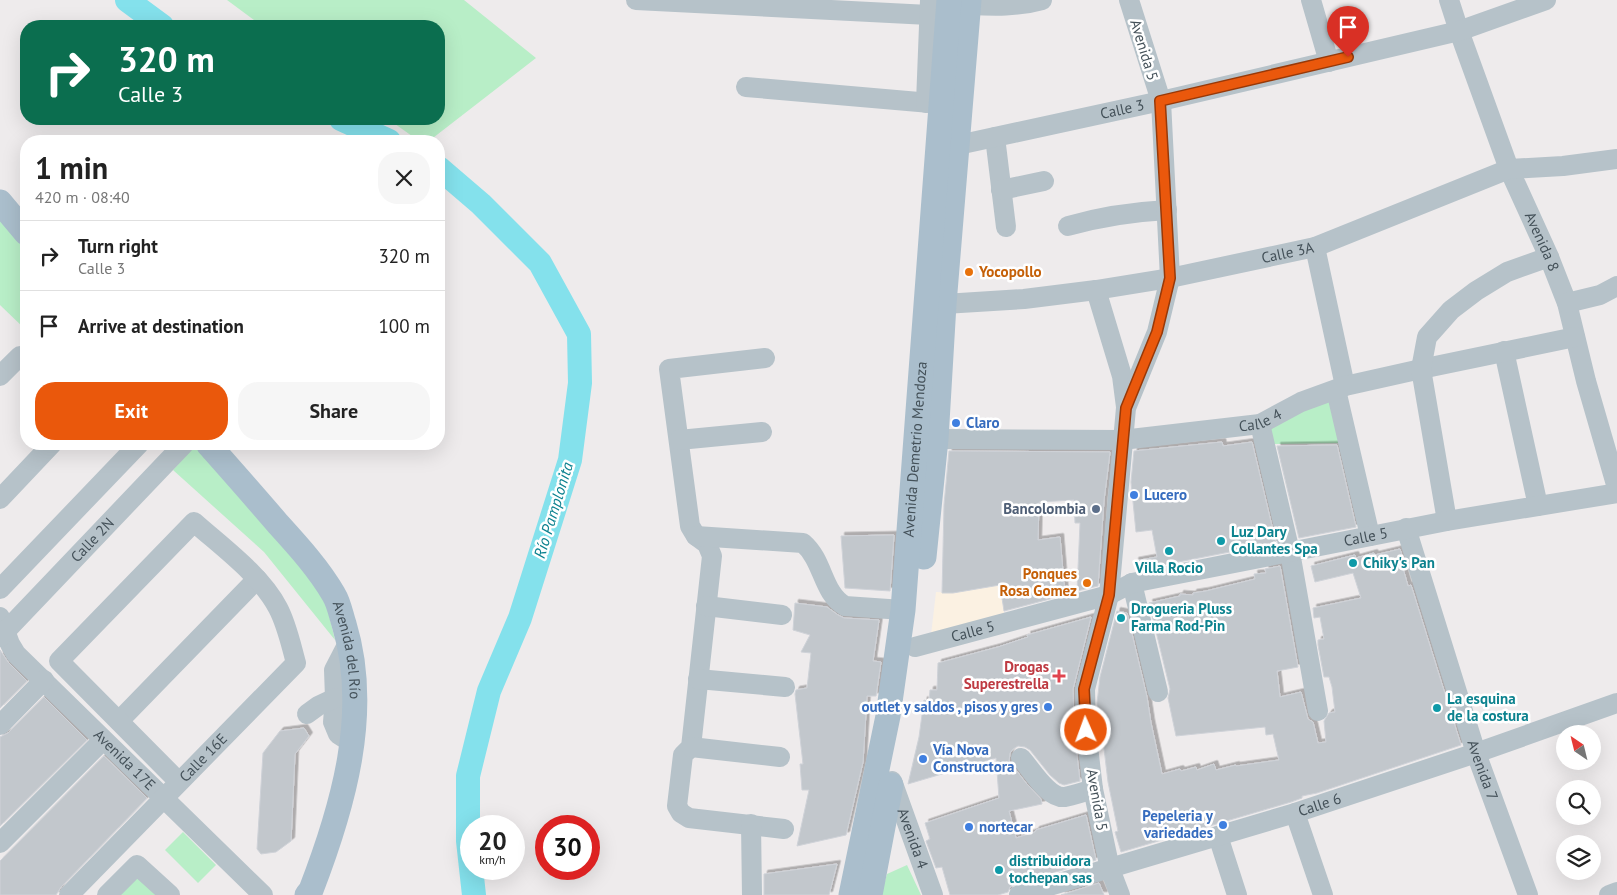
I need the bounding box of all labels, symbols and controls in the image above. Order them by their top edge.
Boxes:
pin [1327,6,1369,57]
icon: arrive [1334,13,1362,41]
street label: Avenida 5 [1126,17,1163,83]
text: 320 m [118,36,215,82]
icon: right [35,40,100,105]
text: Calle 3 [118,80,183,108]
street label: Calle 3 [1098,95,1146,123]
text: 1 min [35,148,108,187]
button: close [378,152,430,204]
text: 420 m · 08:40 [35,187,130,207]
street label: Avenida 8 [1521,209,1564,274]
text: Turn right [78,234,158,258]
street label: Calle 3A [1260,237,1316,267]
icon: right [35,242,63,270]
text: 320 m [378,244,430,268]
text: Calle 3 [78,258,125,278]
place label: Yocopollo [978,262,1042,281]
marker: Yocopollo [963,266,975,278]
icon: arrive [35,312,63,340]
text: Arrive at destination [78,314,244,338]
text: 100 m [378,314,430,338]
street label: Avenida Demetrio Mendoza [899,361,931,538]
button: Exit [35,382,228,440]
button: Share [238,382,430,440]
street label: Calle 4 [1238,404,1285,435]
place label: Claro [966,413,1000,432]
marker: Claro [950,417,962,429]
water label: Río Pamplonita [529,459,577,560]
place label: Lucero [1144,485,1187,504]
marker: Lucero [1128,489,1140,501]
place label: Bancolombia [1003,499,1086,518]
marker: Bancolombia [1090,503,1102,515]
street label: Calle 2N [66,513,118,566]
place label: Luz Dary Collantes Spa [1231,522,1318,558]
street label: Calle 5 [1342,523,1389,550]
marker: Luz Dary Collantes Spa [1215,535,1227,547]
marker: Villa Rocio [1163,545,1175,557]
place label: Chiky's Pan [1363,553,1435,572]
marker: Chiky's Pan [1347,557,1359,569]
place label: Villa Rocio [1134,558,1203,577]
place label: Ponques Rosa Gomez [1000,564,1077,600]
marker: Ponques Rosa Gomez [1081,577,1093,589]
street label: Avenida del Río [329,598,365,699]
place label: Drogueria Pluss Farma Rod-Pin [1131,599,1232,635]
marker: Drogueria Pluss Farma Rod-Pin [1115,612,1127,624]
street label: Calle 5 [949,616,997,646]
place label: Drogas Superestrella [964,657,1049,693]
marker: Drogas Superestrella [1053,670,1065,682]
place label: La esquina de la costura [1447,689,1529,725]
place label: outlet y saldos , pisos y gres [861,697,1038,716]
marker: outlet y saldos , pisos y gres [1042,701,1054,713]
marker: La esquina de la costura [1431,702,1443,714]
position arrow [1059,703,1111,755]
street label: Avenida 17E [90,725,160,794]
north arrow [1556,725,1601,770]
map controls [1556,725,1601,880]
street label: Calle 16E [175,729,231,786]
street label: Avenida 7 [1464,738,1503,803]
place label: Vía Nova Constructora [932,740,1014,776]
marker: Vía Nova Constructora [917,753,929,765]
street label: Avenida 5 [1083,767,1112,833]
button: search [1556,780,1601,825]
street label: Calle 6 [1296,788,1344,820]
street label: Avenida 4 [894,805,933,871]
place label: Pepeleria y variedades [1142,806,1214,842]
speed limit sign: 30 [535,815,600,880]
place label: nortecar [979,817,1034,836]
marker: Pepeleria y variedades [1217,819,1229,831]
marker: nortecar [963,821,975,833]
text: 20 [478,825,507,857]
button: layers [1556,835,1601,880]
place label: distribuidora tochepan sas [1009,851,1092,887]
text: km/h [479,852,506,867]
marker: distribuidora tochepan sas [993,864,1005,876]

